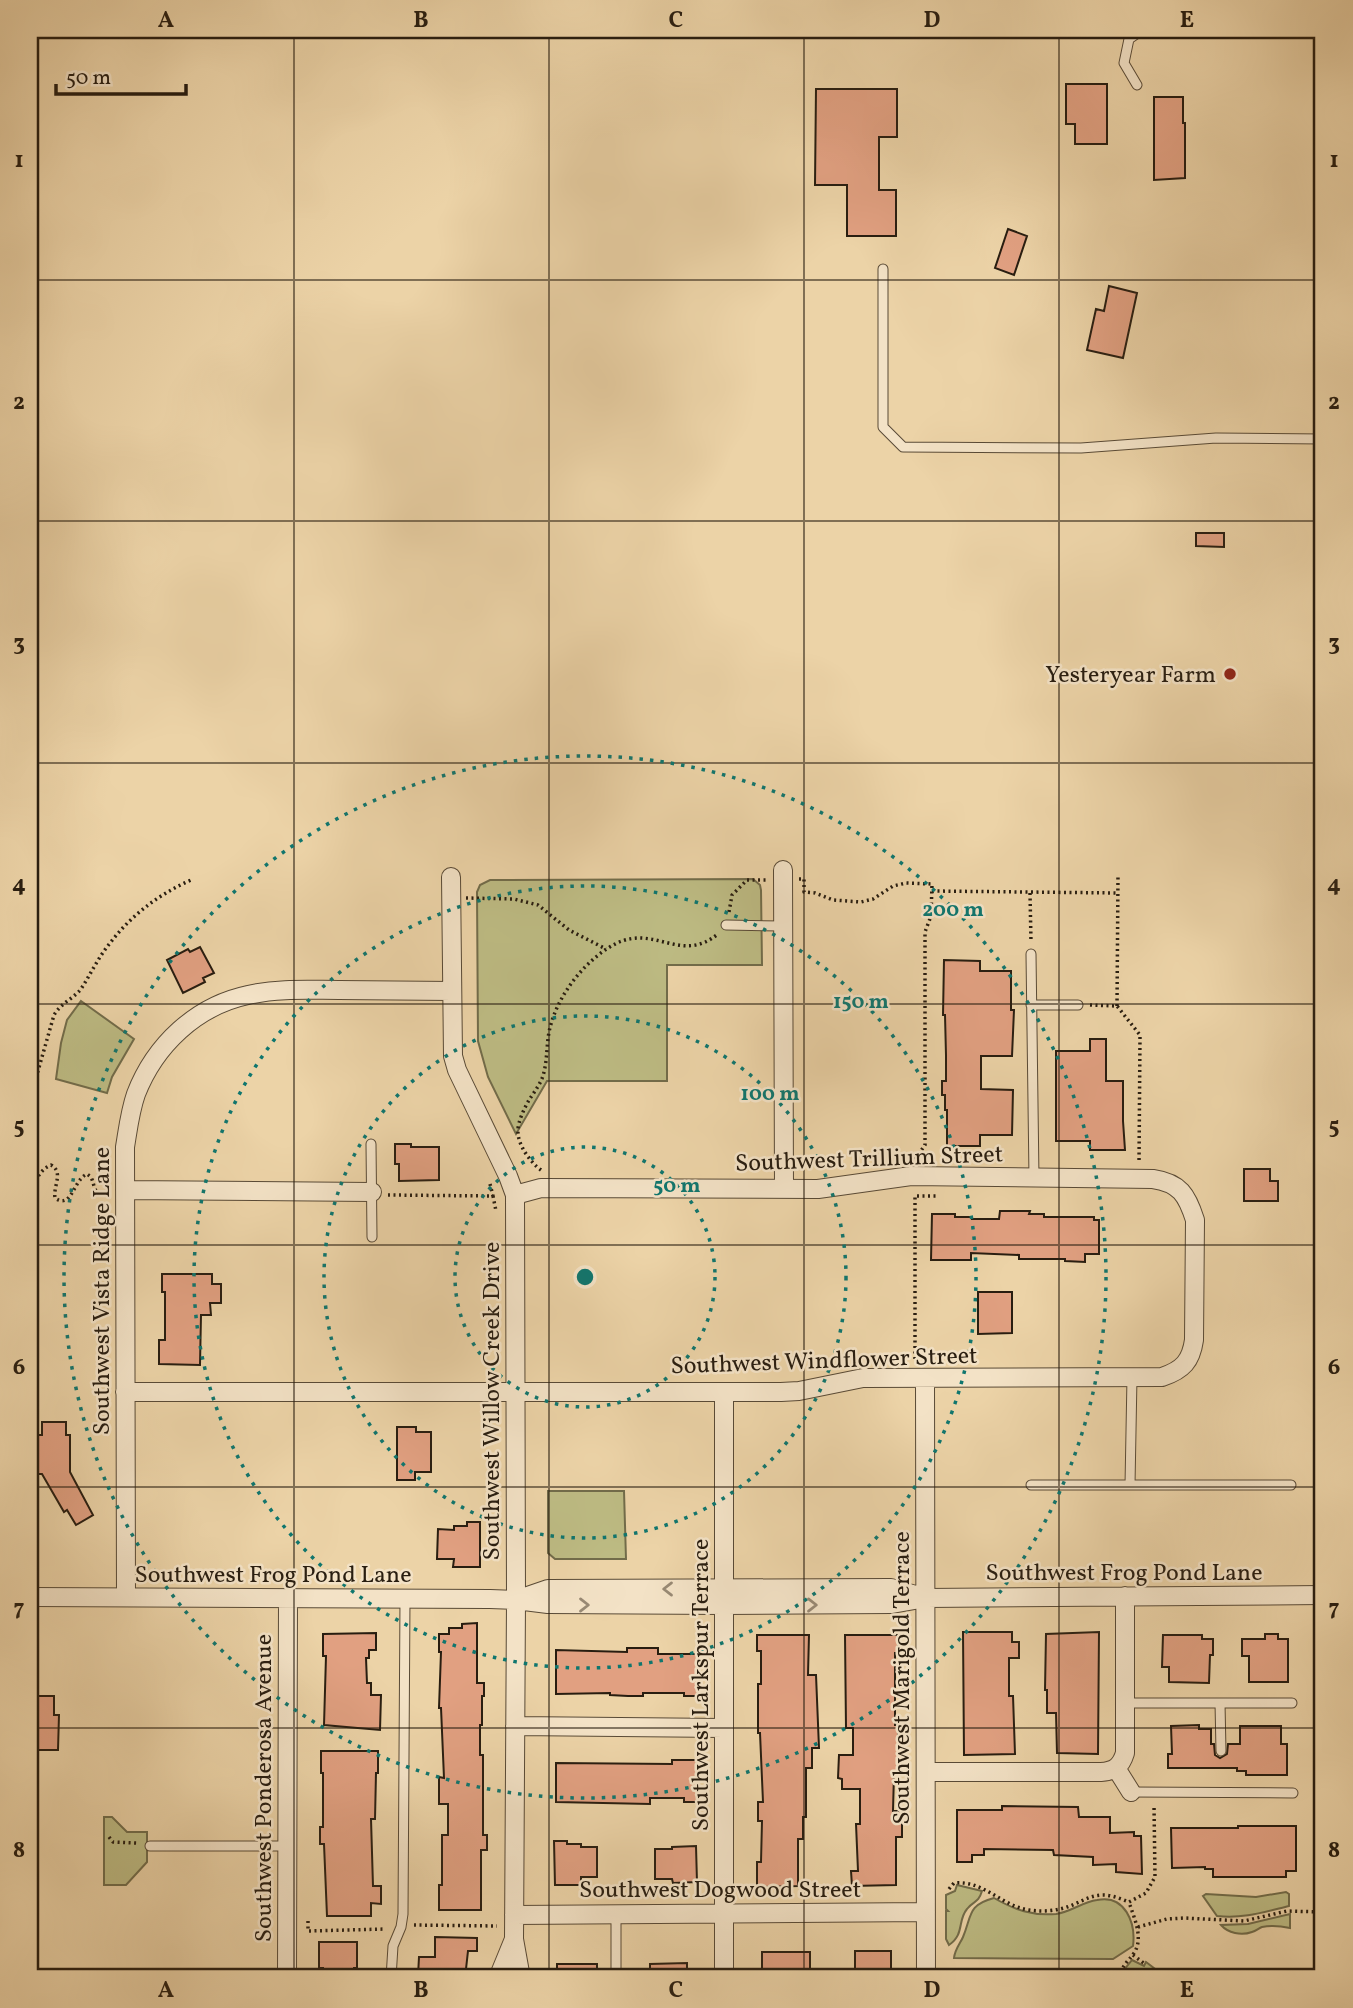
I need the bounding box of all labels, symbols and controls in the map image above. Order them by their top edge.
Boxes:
text: A [158,5,174,37]
text: B [413,5,429,37]
text: C [669,5,683,37]
text: D [924,5,941,37]
text: E [1180,5,1194,37]
scale bar [56,52,186,96]
text: 50 m [66,64,111,93]
text: 1 [14,145,24,177]
text: 1 [1329,145,1339,177]
text: 2 [13,387,25,419]
text: 2 [1328,387,1340,419]
text: 3 [13,628,25,660]
text: 3 [1328,628,1340,660]
place label: Yesteryear Farm [1045,659,1216,693]
marker: Yesteryear Farm [1222,666,1238,682]
text: 4 [12,869,26,901]
text: 4 [1327,869,1341,901]
text: 200 m [922,896,984,925]
text: 150 m [833,988,889,1017]
text: 100 m [740,1080,800,1109]
text: 5 [13,1111,25,1143]
text: 5 [1328,1111,1340,1143]
street label: Southwest Trillium Street [734,1138,1004,1182]
street label: Southwest Vista Ridge Lane [86,1147,120,1435]
text: 50 m [653,1172,701,1201]
street label: Southwest Willow Creek Drive [476,1242,510,1560]
centre of rings [573,1265,597,1289]
street label: Southwest Windflower Street [670,1340,978,1384]
text: 6 [13,1352,25,1384]
text: 6 [1328,1352,1340,1384]
street label: Southwest Marigold Terrace [886,1531,920,1825]
street label: Southwest Larkspur Terrace [685,1539,719,1831]
street label: Southwest Frog Pond Lane [985,1557,1263,1591]
street label: Southwest Frog Pond Lane [134,1559,412,1593]
one-way arrow [662,1581,672,1597]
text: 7 [14,1593,25,1625]
text: 7 [1329,1593,1340,1625]
one-way arrow [579,1597,590,1612]
one-way arrow [807,1597,817,1613]
street label: Southwest Ponderosa Avenue [248,1634,282,1942]
text: 8 [13,1835,25,1867]
text: 8 [1328,1835,1340,1867]
street label: Southwest Dogwood Street [579,1874,861,1908]
text: A [158,1975,174,2007]
text: B [413,1975,429,2007]
text: C [669,1975,683,2007]
text: D [924,1975,941,2007]
text: E [1180,1975,1194,2007]

